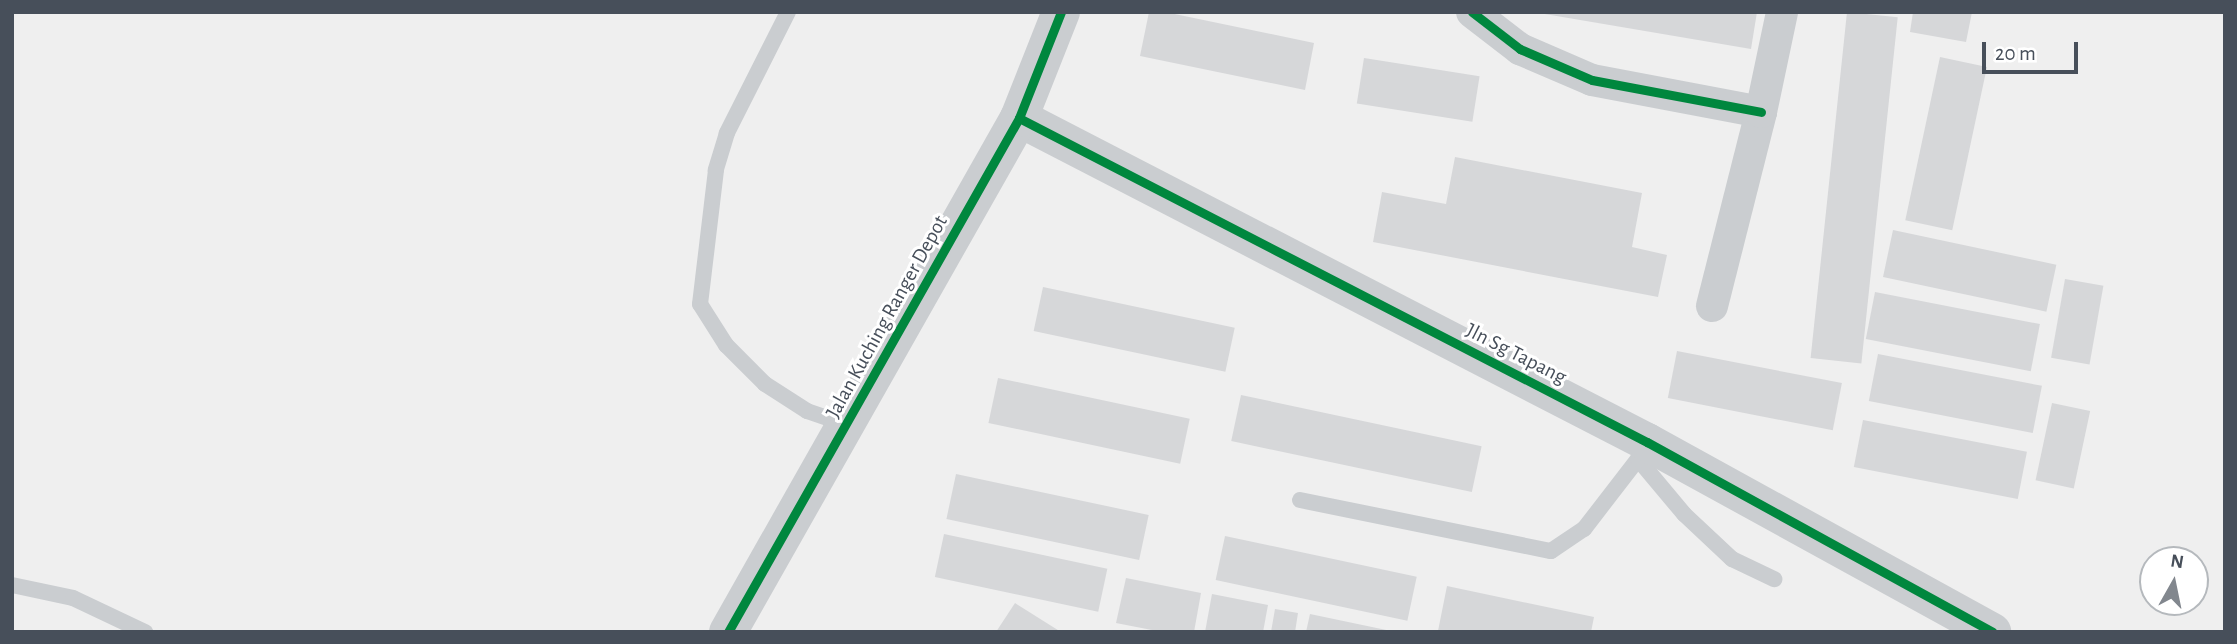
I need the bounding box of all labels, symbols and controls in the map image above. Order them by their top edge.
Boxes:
scale bar [1985,28,2081,72]
text: 20 m [1995,43,2036,64]
street label: Jalan Kuching Ranger Depot [821,211,953,423]
street label: Jln Sg Tapang [1462,318,1570,390]
north arrow [2139,546,2209,616]
text: N [2169,551,2185,572]

